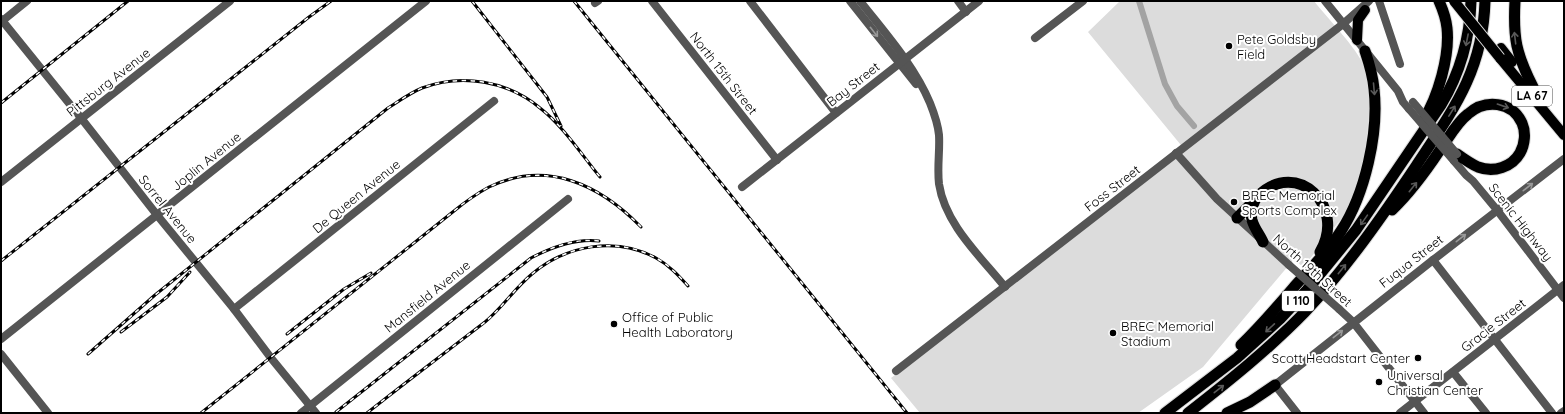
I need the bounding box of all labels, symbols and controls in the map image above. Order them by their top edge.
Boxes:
one-way arrow [869,26,878,37]
street label: North 15th Street [687,29,761,117]
place label: Pete Goldsby Field [1237,31,1316,62]
one-way arrow [1511,31,1519,44]
one-way arrow [1462,33,1470,46]
marker: Pete Goldsby Field [1224,41,1234,51]
street label: Pittsburg Avenue [63,44,153,120]
street label: Bay Street [823,58,883,110]
one-way arrow [1370,82,1378,95]
road number: LA 67 [1512,86,1552,106]
one-way arrow [1496,103,1508,111]
one-way arrow [1449,105,1457,117]
street label: Joplin Avenue [168,128,244,194]
street label: De Queen Avenue [309,156,403,236]
street label: Foss Street [1081,161,1143,215]
street label: Sorrel Avenue [136,172,200,246]
street label: Scenic Highway [1486,180,1556,264]
one-way arrow [1409,182,1417,193]
one-way arrow [1523,183,1534,191]
place label: BREC Memorial Sports Complex [1242,187,1337,218]
marker: BREC Memorial Sports Complex [1229,197,1239,207]
one-way arrow [1360,214,1368,225]
street label: North 19th Street [1270,230,1356,310]
street label: Fuqua Street [1376,231,1446,291]
one-way arrow [1456,233,1467,242]
street label: Mansfield Avenue [381,256,473,336]
one-way arrow [1338,264,1347,275]
road number: I 110 [1282,291,1314,311]
street label: Gracie Street [1457,295,1529,355]
place label: Office of Public Health Laboratory [622,309,733,340]
place label: BREC Memorial Stadium [1121,318,1214,349]
marker: Office of Public Health Laboratory [609,319,619,329]
one-way arrow [1265,324,1275,333]
marker: BREC Memorial Stadium [1108,328,1118,338]
one-way arrow [1333,330,1344,338]
place label: Scott Headstart Center [1272,350,1410,366]
marker: Scott Headstart Center [1413,353,1423,363]
place label: Universal Christian Center [1387,367,1483,398]
marker: Universal Christian Center [1374,377,1384,387]
one-way arrow [1214,385,1225,393]

